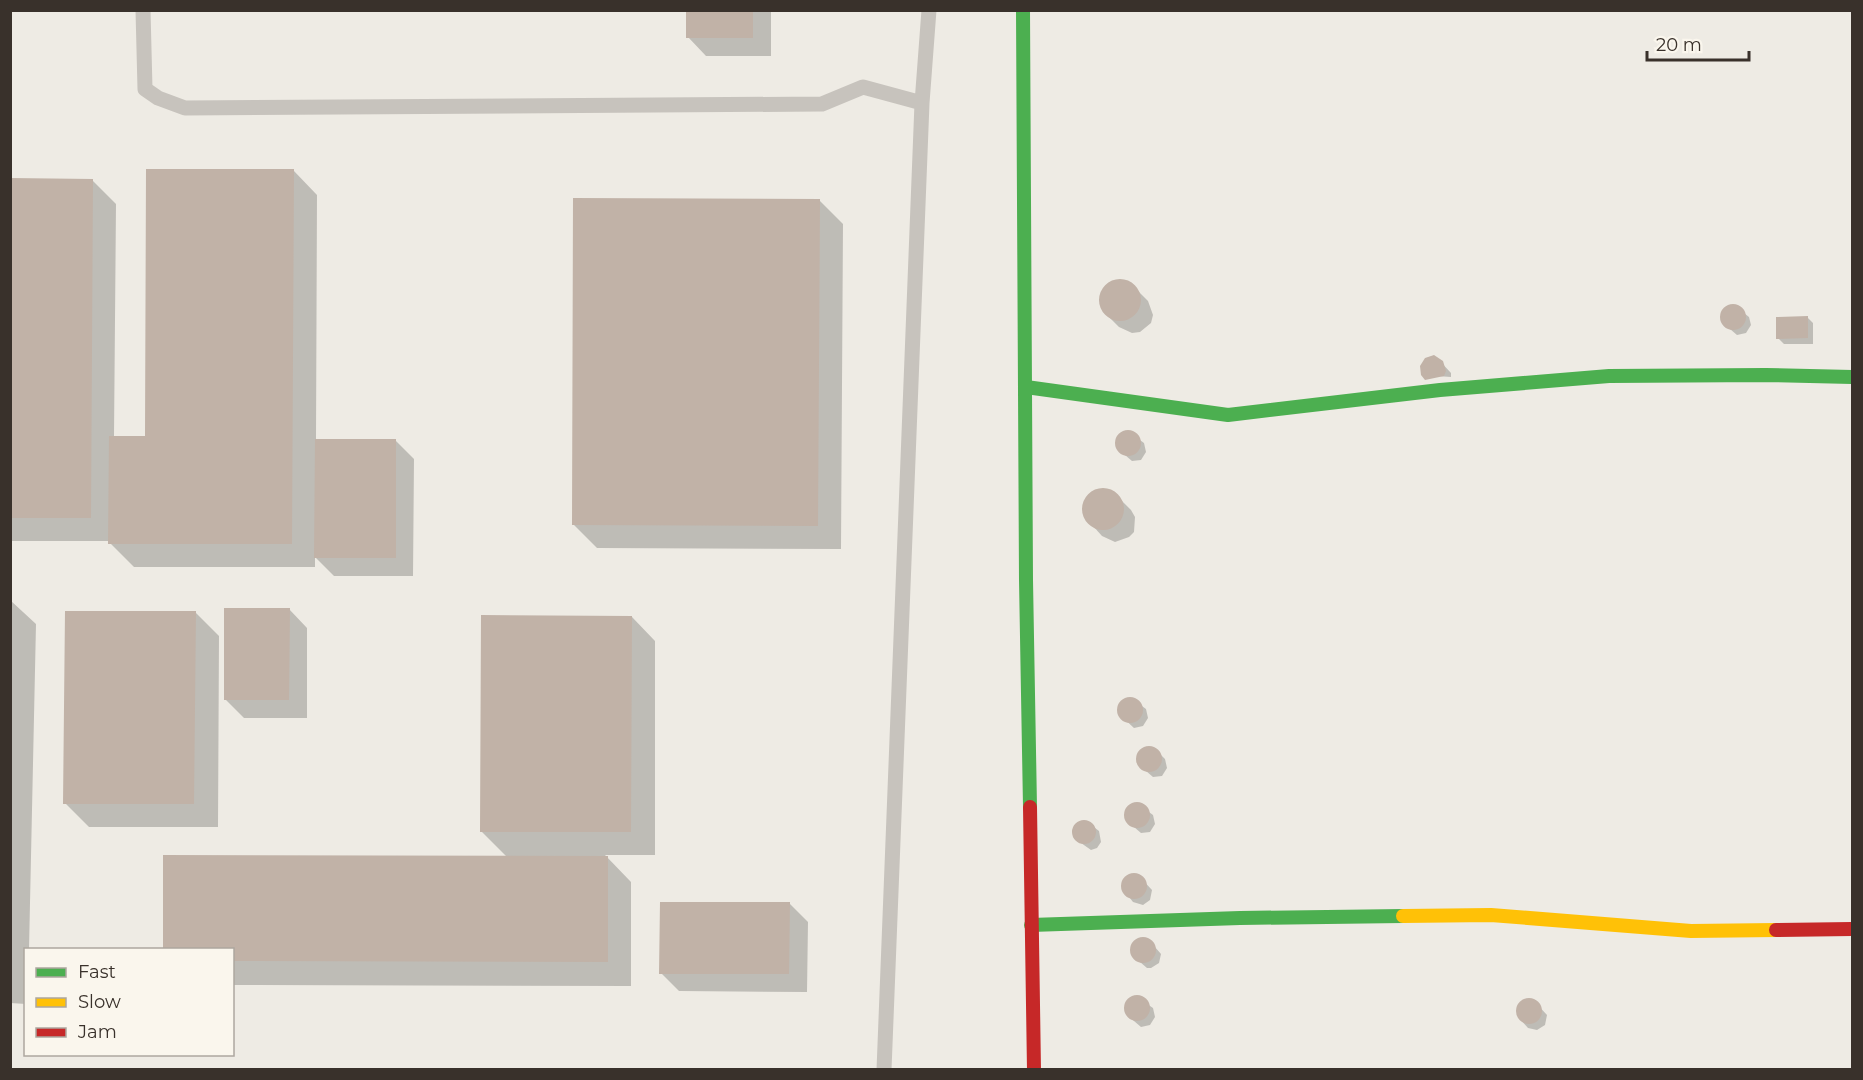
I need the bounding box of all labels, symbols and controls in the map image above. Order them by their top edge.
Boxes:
scale bar [1647,24,1749,62]
text: 20 m [1656,34,1702,56]
legend [24,948,234,1056]
text: Fast [78,961,116,983]
text: Slow [78,991,121,1013]
text: Jam [77,1021,117,1043]

